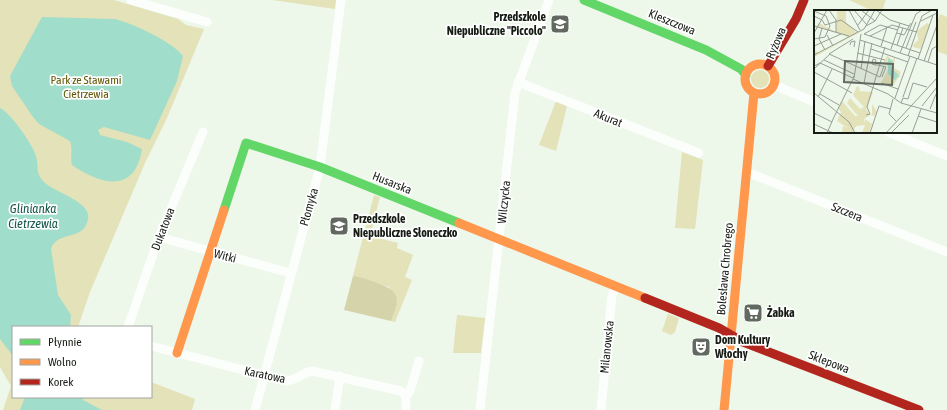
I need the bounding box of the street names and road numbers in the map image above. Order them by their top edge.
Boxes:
street label: Kleszczowa [646,6,698,38]
street label: Ryżowa [763,25,789,61]
street label: Akurat [592,106,625,130]
street label: Husarska [370,169,414,197]
street label: Wilczycka [495,180,513,224]
street label: Płomyka [297,186,321,228]
street label: Szczera [829,199,865,225]
street label: Dukatowa [148,206,178,252]
street label: Bolesława Chrobrego [714,222,736,316]
street label: Witki [212,246,238,266]
street label: Milanowska [597,320,617,374]
street label: Sklepowa [807,348,851,376]
street label: Karatowa [243,364,287,386]

